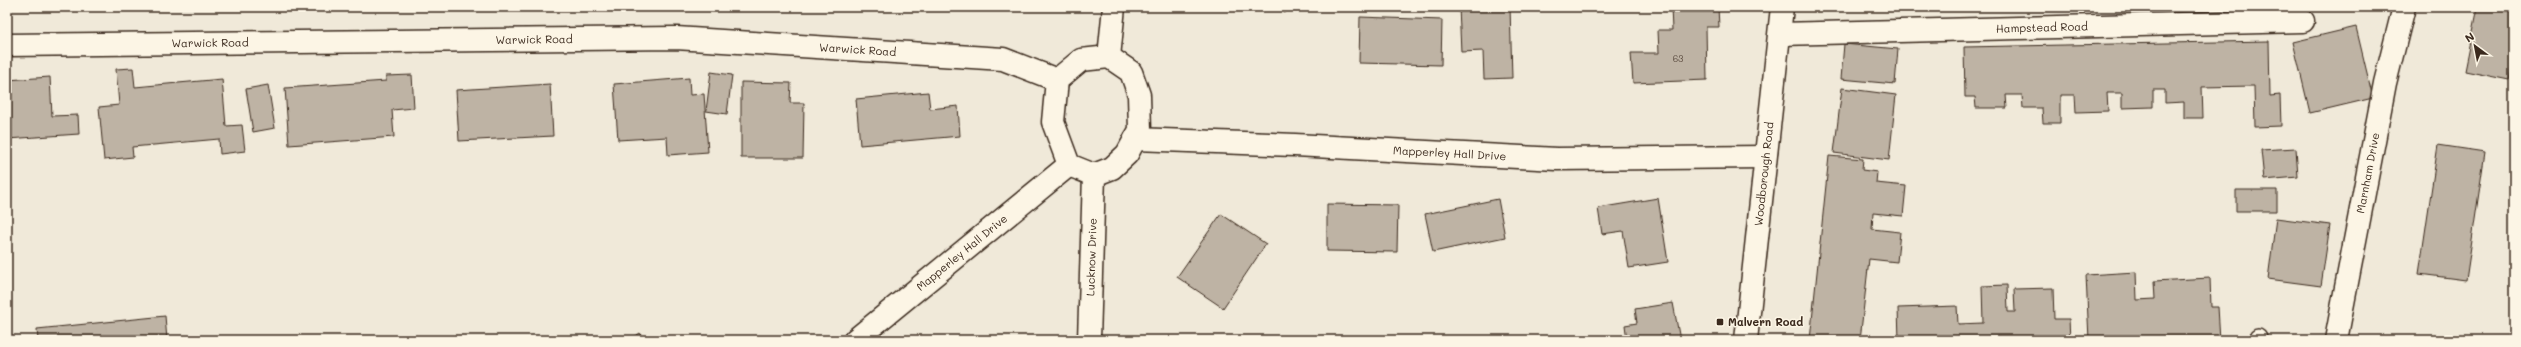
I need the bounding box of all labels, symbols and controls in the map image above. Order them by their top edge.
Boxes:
street label: Hampstead Road [1996,18,2088,36]
north arrow [2455,26,2495,66]
text: N [2462,29,2477,46]
street label: Warwick Road [495,31,573,47]
street label: Warwick Road [171,34,249,50]
street label: Warwick Road [819,39,897,59]
house number: 63 [1673,53,1683,64]
street label: Woodborough Road [1750,121,1777,227]
street label: Marnham Drive [2352,131,2382,214]
street label: Mapperley Hall Drive [1393,142,1507,163]
street label: Mapperley Hall Drive [913,210,1010,294]
street label: Lucknow Drive [1082,218,1100,296]
place label: Malvern Road [1728,314,1803,329]
marker: Malvern Road [1715,317,1725,327]

